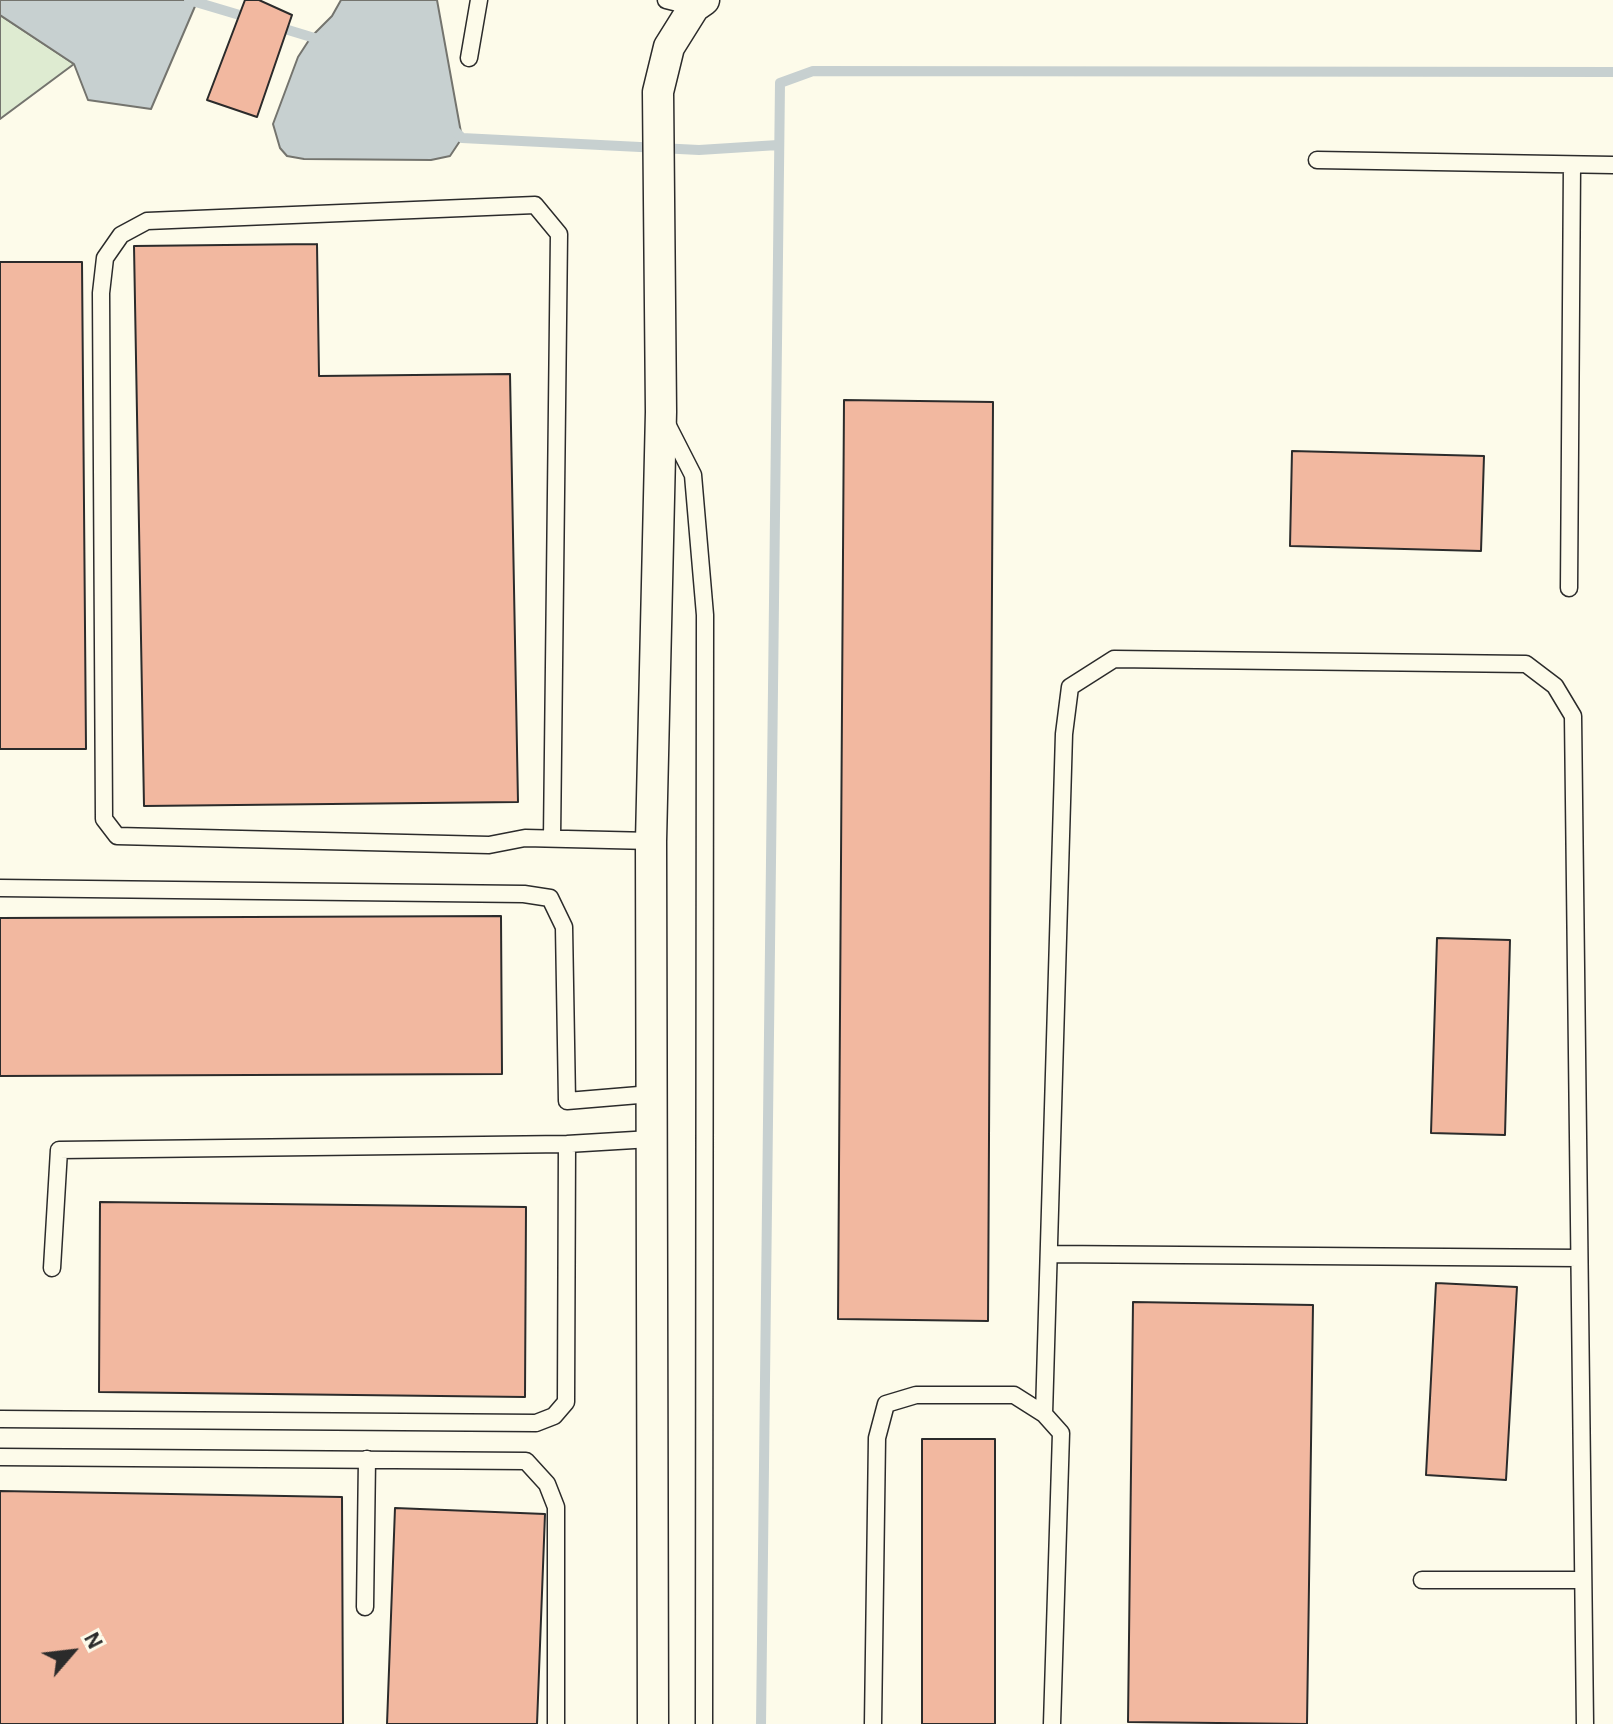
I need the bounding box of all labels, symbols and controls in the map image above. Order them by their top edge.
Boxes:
north arrow [32,1612,112,1692]
text: N [80,1629,106,1653]

